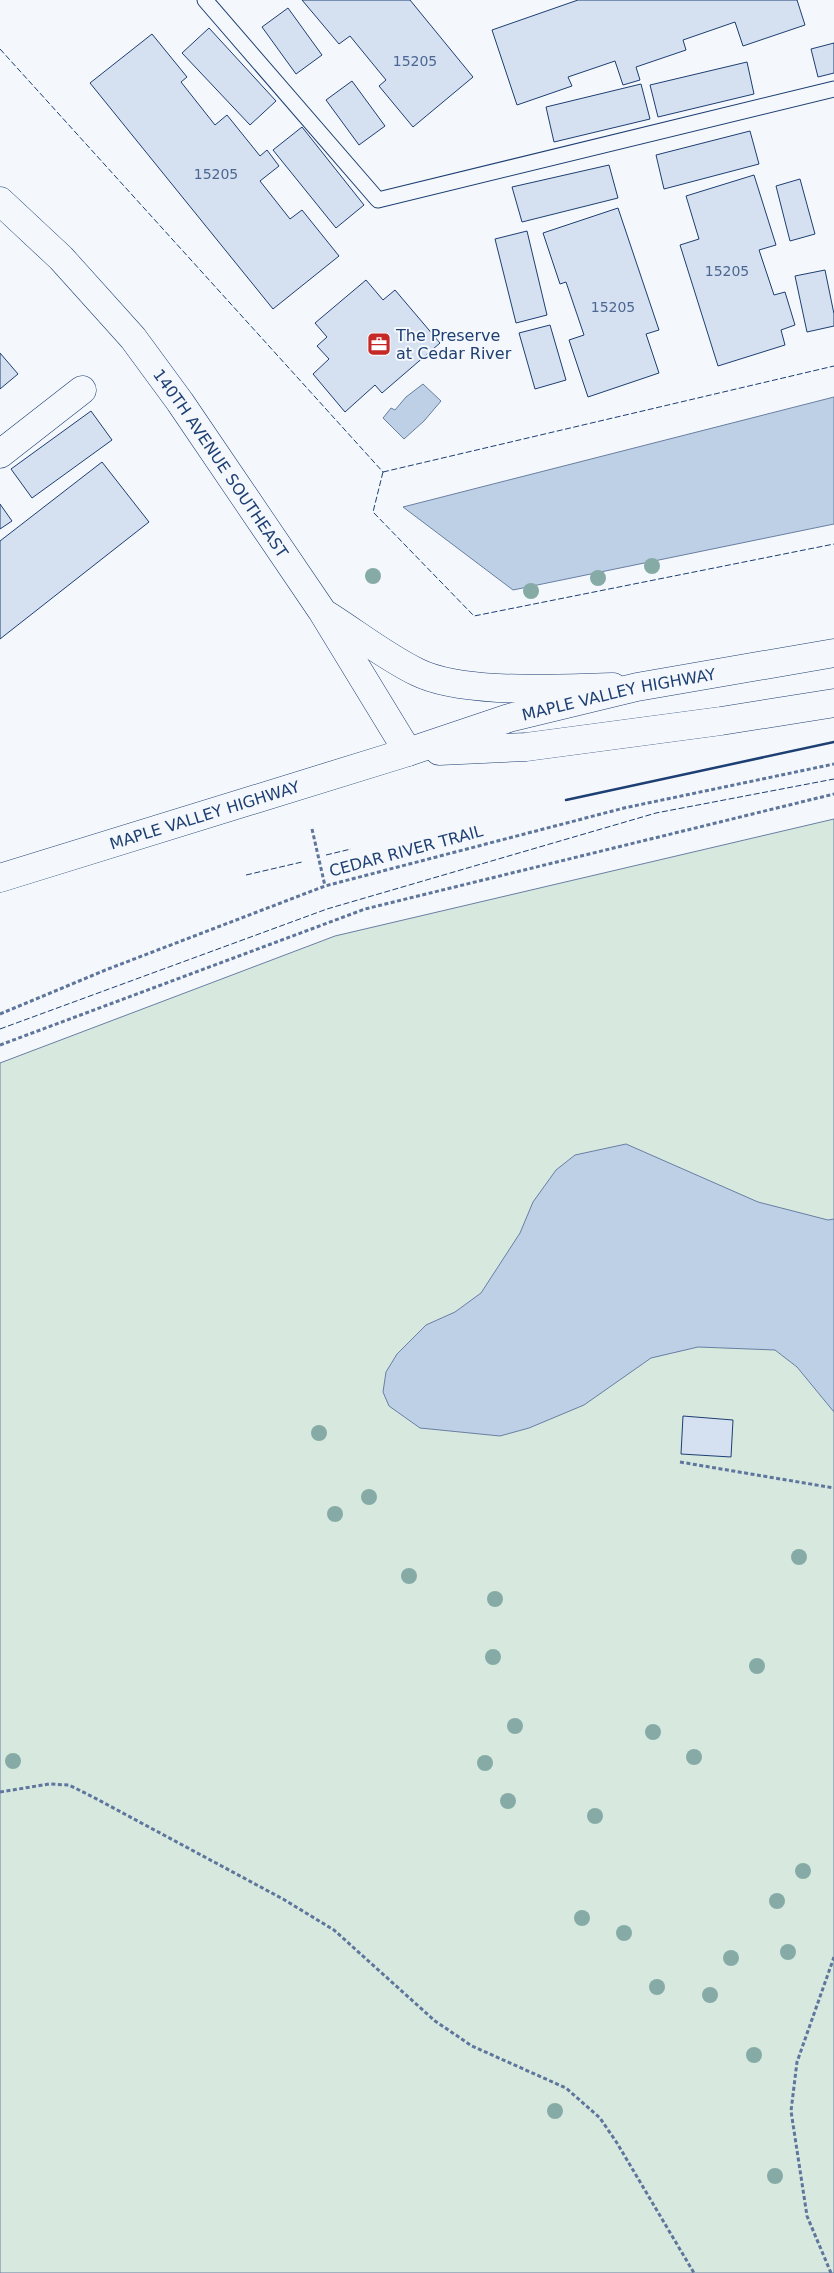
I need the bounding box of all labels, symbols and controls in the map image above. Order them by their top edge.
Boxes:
house number: 15205 [393,53,437,69]
house number: 15205 [194,166,238,182]
house number: 15205 [705,263,749,279]
house number: 15205 [591,299,635,315]
place label: The Preserve at Cedar River [395,326,512,363]
office icon: The Preserve at Cedar River [366,331,392,357]
street label: 140TH AVENUE SOUTHEAST [149,365,292,561]
street label: MAPLE VALLEY HIGHWAY [520,664,717,724]
street label: MAPLE VALLEY HIGHWAY [107,777,302,853]
street label: CEDAR RIVER TRAIL [327,821,485,881]

